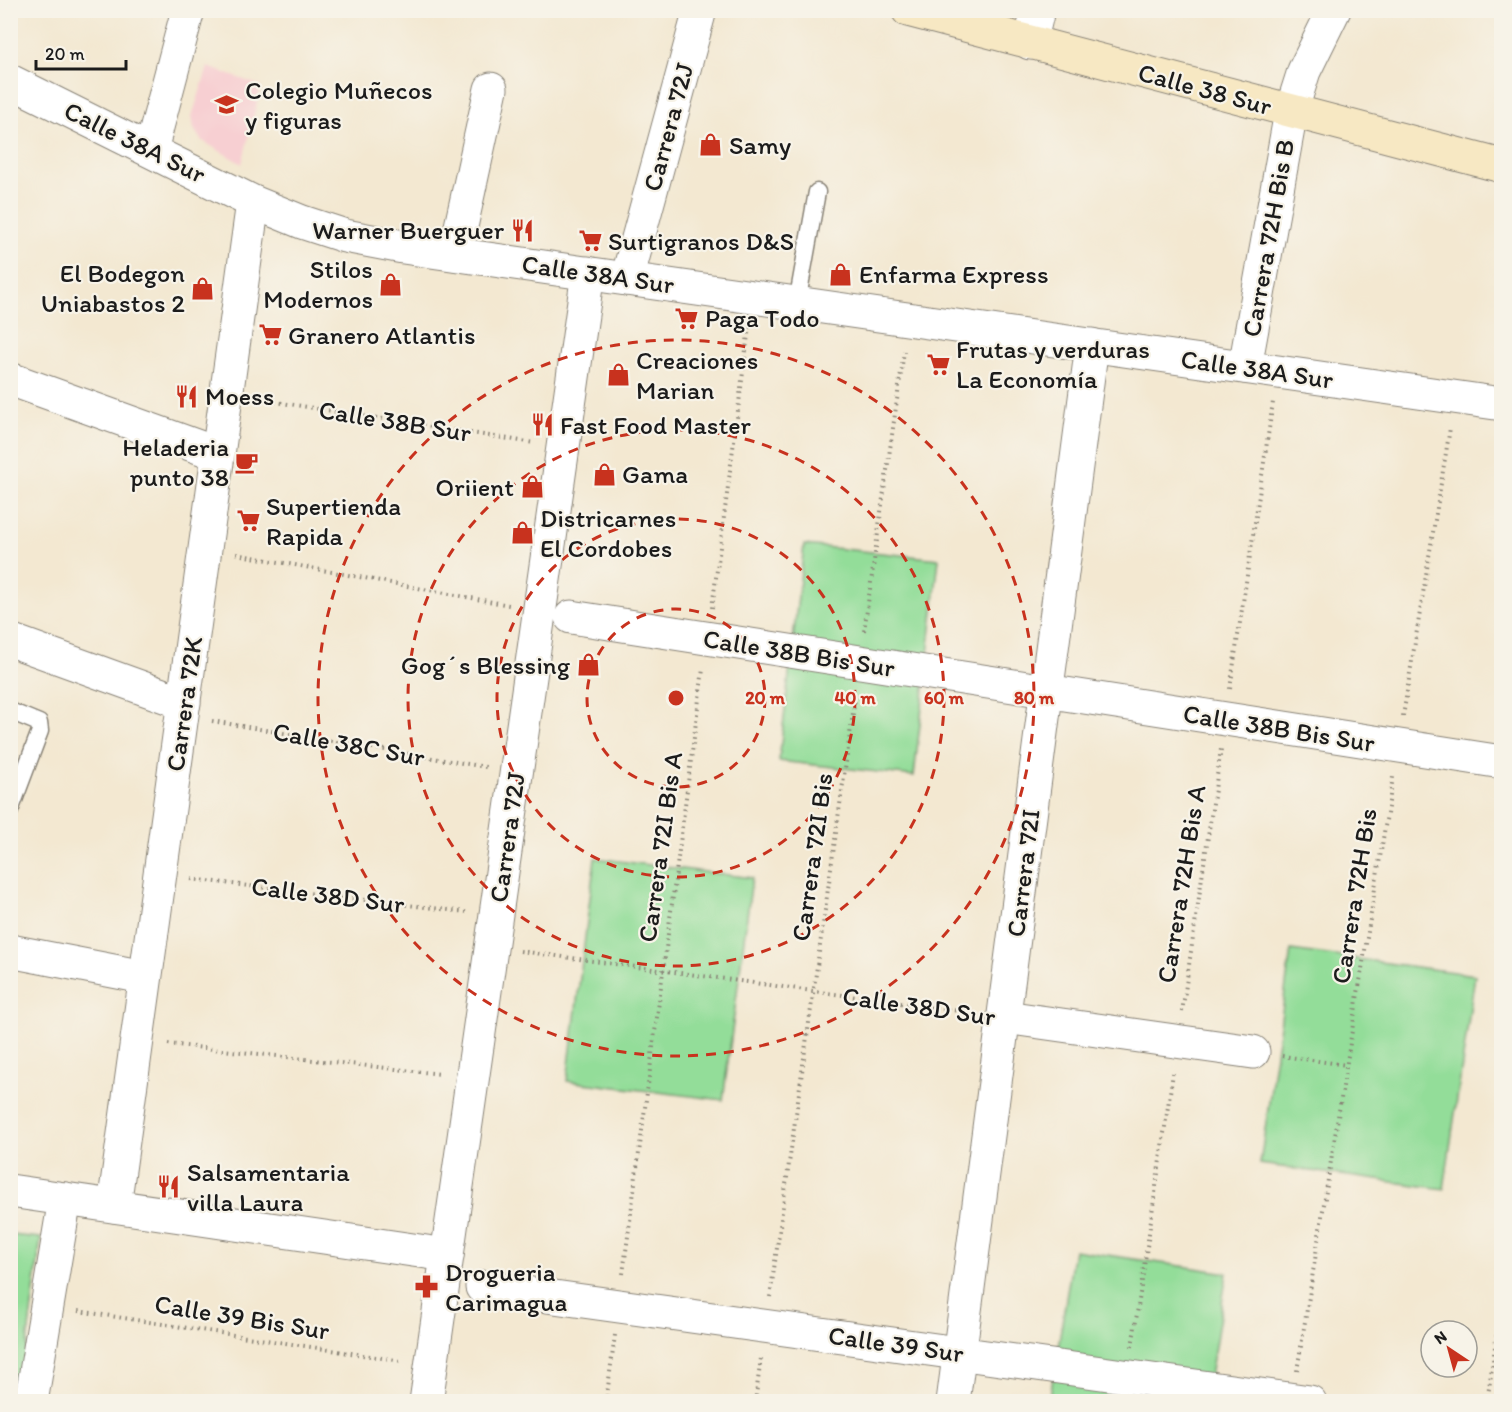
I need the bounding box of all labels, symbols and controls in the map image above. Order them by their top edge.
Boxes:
scale bar [36,33,126,71]
text: 20 m [45,43,85,65]
street label: Calle 38 Sur [1135,56,1276,122]
street label: Carrera 72J [635,59,701,195]
place label: Colegio Muñecos y figuras [245,74,433,136]
school or university icon: Colegio Muñecos y figuras [214,92,240,118]
street label: Calle 38A Sur [59,94,212,190]
place label: Samy [729,129,791,161]
shop icon: Samy [698,132,724,158]
street label: Carrera 72H Bis B [1235,137,1301,339]
place label: Warner Buerguer [312,214,505,246]
restaurant icon: Warner Buerguer [509,217,535,243]
place label: Surtigranos D&S [608,225,794,257]
supermarket icon: Surtigranos D&S [577,228,603,254]
street label: Calle 38A Sur [520,247,677,301]
place label: Stilos Modernos [263,253,373,315]
place label: El Bodegon Uniabastos 2 [41,257,185,319]
place label: Enfarma Express [859,258,1049,290]
shop icon: Enfarma Express [828,261,854,287]
shop icon: Stilos Modernos [378,271,404,297]
shop icon: El Bodegon Uniabastos 2 [190,275,216,301]
place label: Paga Todo [705,302,820,334]
supermarket icon: Paga Todo [674,305,700,331]
place label: Granero Atlantis [288,319,475,351]
supermarket icon: Granero Atlantis [257,322,283,348]
place label: Frutas y verduras La Economía [956,333,1150,395]
street label: Calle 38A Sur [1179,342,1336,396]
place label: Creaciones Marian [636,344,758,406]
supermarket icon: Frutas y verduras La Economía [925,351,951,377]
shop icon: Creaciones Marian [605,362,631,388]
place label: Moess [205,380,274,412]
restaurant icon: Moess [174,383,200,409]
street label: Calle 38B Sur [317,393,474,449]
place label: Fast Food Master [560,409,751,441]
restaurant icon: Fast Food Master [529,412,555,438]
place label: Heladeria punto 38 [122,431,229,493]
cafe icon: Heladeria punto 38 [234,449,260,475]
place label: Gama [622,458,688,490]
shop icon: Gama [591,461,617,487]
place label: Oriient [435,471,514,503]
shop icon: Oriient [519,474,545,500]
place label: Supertienda Rapida [266,490,401,552]
place label: Districarnes El Cordobes [540,502,676,564]
supermarket icon: Supertienda Rapida [235,508,261,534]
shop icon: Districarnes El Cordobes [509,520,535,546]
street label: Calle 38B Bis Sur [701,622,897,684]
street label: Carrera 72K [159,634,209,773]
place label: Gog´s Blessing [401,649,571,681]
shop icon: Gog´s Blessing [575,652,601,678]
text: 20 m [745,687,786,709]
text: 40 m [834,687,876,709]
text: 60 m [924,687,965,709]
text: 80 m [1014,687,1055,709]
centre of rings [666,688,686,708]
street label: Calle 38B Bis Sur [1181,697,1377,759]
street label: Calle 38C Sur [271,715,428,773]
street label: Carrera 72I Bis A [631,749,689,944]
street label: Carrera 72J [482,769,532,904]
street label: Carrera 72I Bis [784,771,840,943]
street label: Carrera 72H Bis A [1150,782,1212,985]
street label: Carrera 72H Bis [1324,806,1384,986]
street label: Carrera 72I [999,807,1047,939]
street label: Calle 38D Sur [250,870,407,920]
street label: Calle 38D Sur [841,979,998,1033]
place label: Salsamentaria villa Laura [187,1156,350,1218]
restaurant icon: Salsamentaria villa Laura [156,1174,182,1200]
place label: Drogueria Carimagua [445,1256,567,1318]
pharmacy icon: Drogueria Carimagua [414,1274,440,1300]
street label: Calle 39 Bis Sur [152,1287,332,1347]
street label: Calle 39 Sur [826,1319,966,1369]
north arrow [1419,1319,1479,1379]
text: N [1431,1326,1450,1348]

